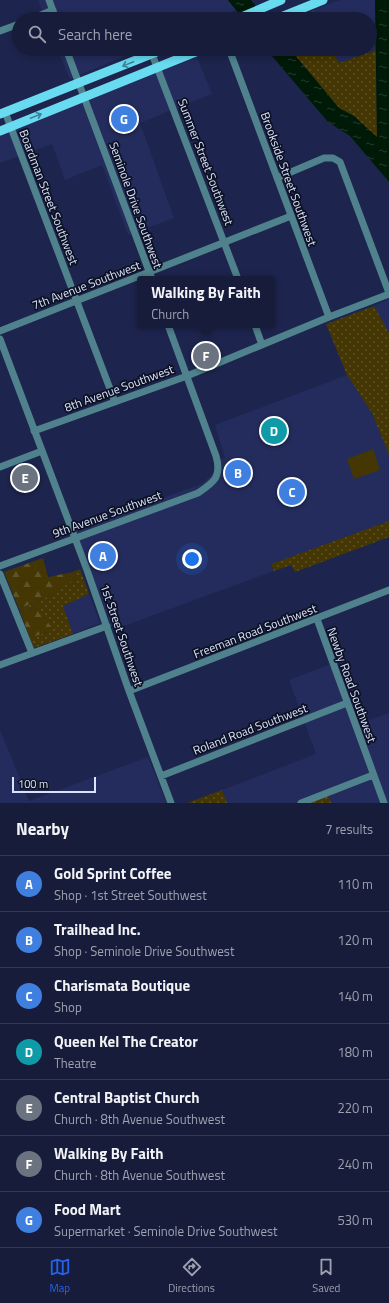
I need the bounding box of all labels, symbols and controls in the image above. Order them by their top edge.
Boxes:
search box [12,12,377,56]
icon: search [26,23,48,45]
text: Search here [58,23,132,46]
one-way arrow [122,60,134,68]
street label: Summer Street Southwest [173,96,239,229]
pin: G [111,104,137,134]
street label: Brookside Street Southwest [256,109,322,249]
one-way arrow [30,112,42,119]
street label: Boardman Street Southwest [14,127,84,268]
street label: Seminole Drive Southwest [104,139,168,272]
street label: 7th Avenue Southwest [29,255,144,314]
popup [137,276,275,328]
text: Walking By Faith [151,281,261,304]
text: Church [151,304,189,324]
pin: F [193,341,219,371]
street label: 8th Avenue Southwest [62,359,177,417]
pin: D [261,416,287,446]
pin: B [225,458,251,488]
pin: E [12,463,38,493]
pin: C [279,477,305,507]
street label: 9th Avenue Southwest [50,485,165,543]
pin: A [90,541,116,571]
your location [182,549,202,569]
street label: 1st Street Southwest [96,581,149,690]
street label: Freeman Road Southwest [191,598,320,663]
street label: Newby Road Southwest [322,625,382,746]
street label: Roland Road Southwest [190,698,311,760]
scale bar [12,775,96,794]
text: 100 m [18,776,48,792]
text: Nearby [16,816,69,842]
text: 7 results [325,819,373,839]
text: Gold Sprint Coffee [54,862,172,885]
text: A [25,874,33,894]
text: 110 m [337,874,373,894]
text: Shop · 1st Street Southwest [54,885,207,905]
text: Trailhead Inc. [54,918,141,941]
text: B [25,930,33,950]
text: 120 m [337,930,373,950]
text: Shop · Seminole Drive Southwest [54,941,234,961]
text: Charismata Boutique [54,974,190,997]
text: C [25,986,33,1006]
text: 140 m [337,986,373,1006]
text: Shop [54,997,82,1017]
text: Queen Kel The Creator [54,1030,198,1053]
text: D [25,1042,33,1062]
text: 180 m [337,1042,373,1062]
text: Theatre [54,1053,96,1073]
text: Central Baptist Church [54,1086,199,1109]
text: E [25,1098,33,1118]
text: 220 m [337,1098,373,1118]
text: Church · 8th Avenue Southwest [54,1109,225,1129]
text: Walking By Faith [54,1142,164,1165]
text: F [26,1154,32,1174]
text: 240 m [337,1154,373,1174]
text: Church · 8th Avenue Southwest [54,1165,225,1185]
text: Food Mart [54,1198,121,1221]
text: G [25,1210,33,1230]
text: 530 m [337,1210,373,1230]
text: Supermarket · Seminole Drive Southwest [54,1221,278,1241]
tab: Map [49,1256,71,1296]
tab: Directions [168,1256,215,1296]
tab: Saved [312,1256,340,1296]

